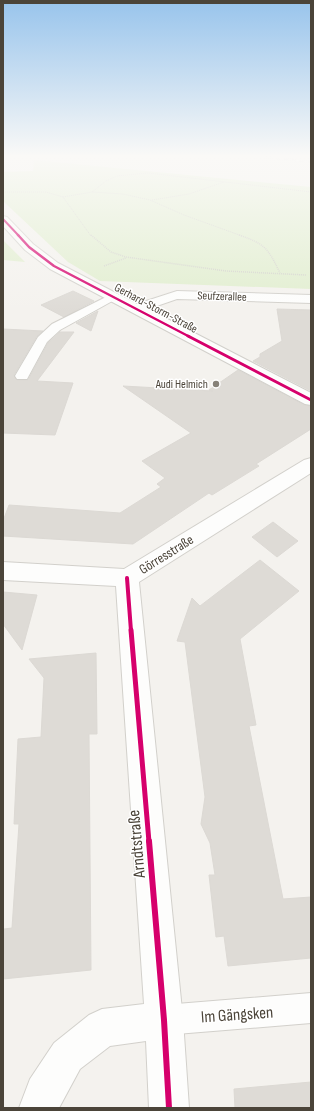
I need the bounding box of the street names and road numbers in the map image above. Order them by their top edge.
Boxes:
street label: Gerhard-Storm-Straße [111,280,200,337]
street label: Seufzerallee [197,288,247,305]
street label: Görresstraße [136,531,197,578]
street label: Arndtstraße [124,809,150,880]
street label: Im Gängsken [200,1002,274,1028]

